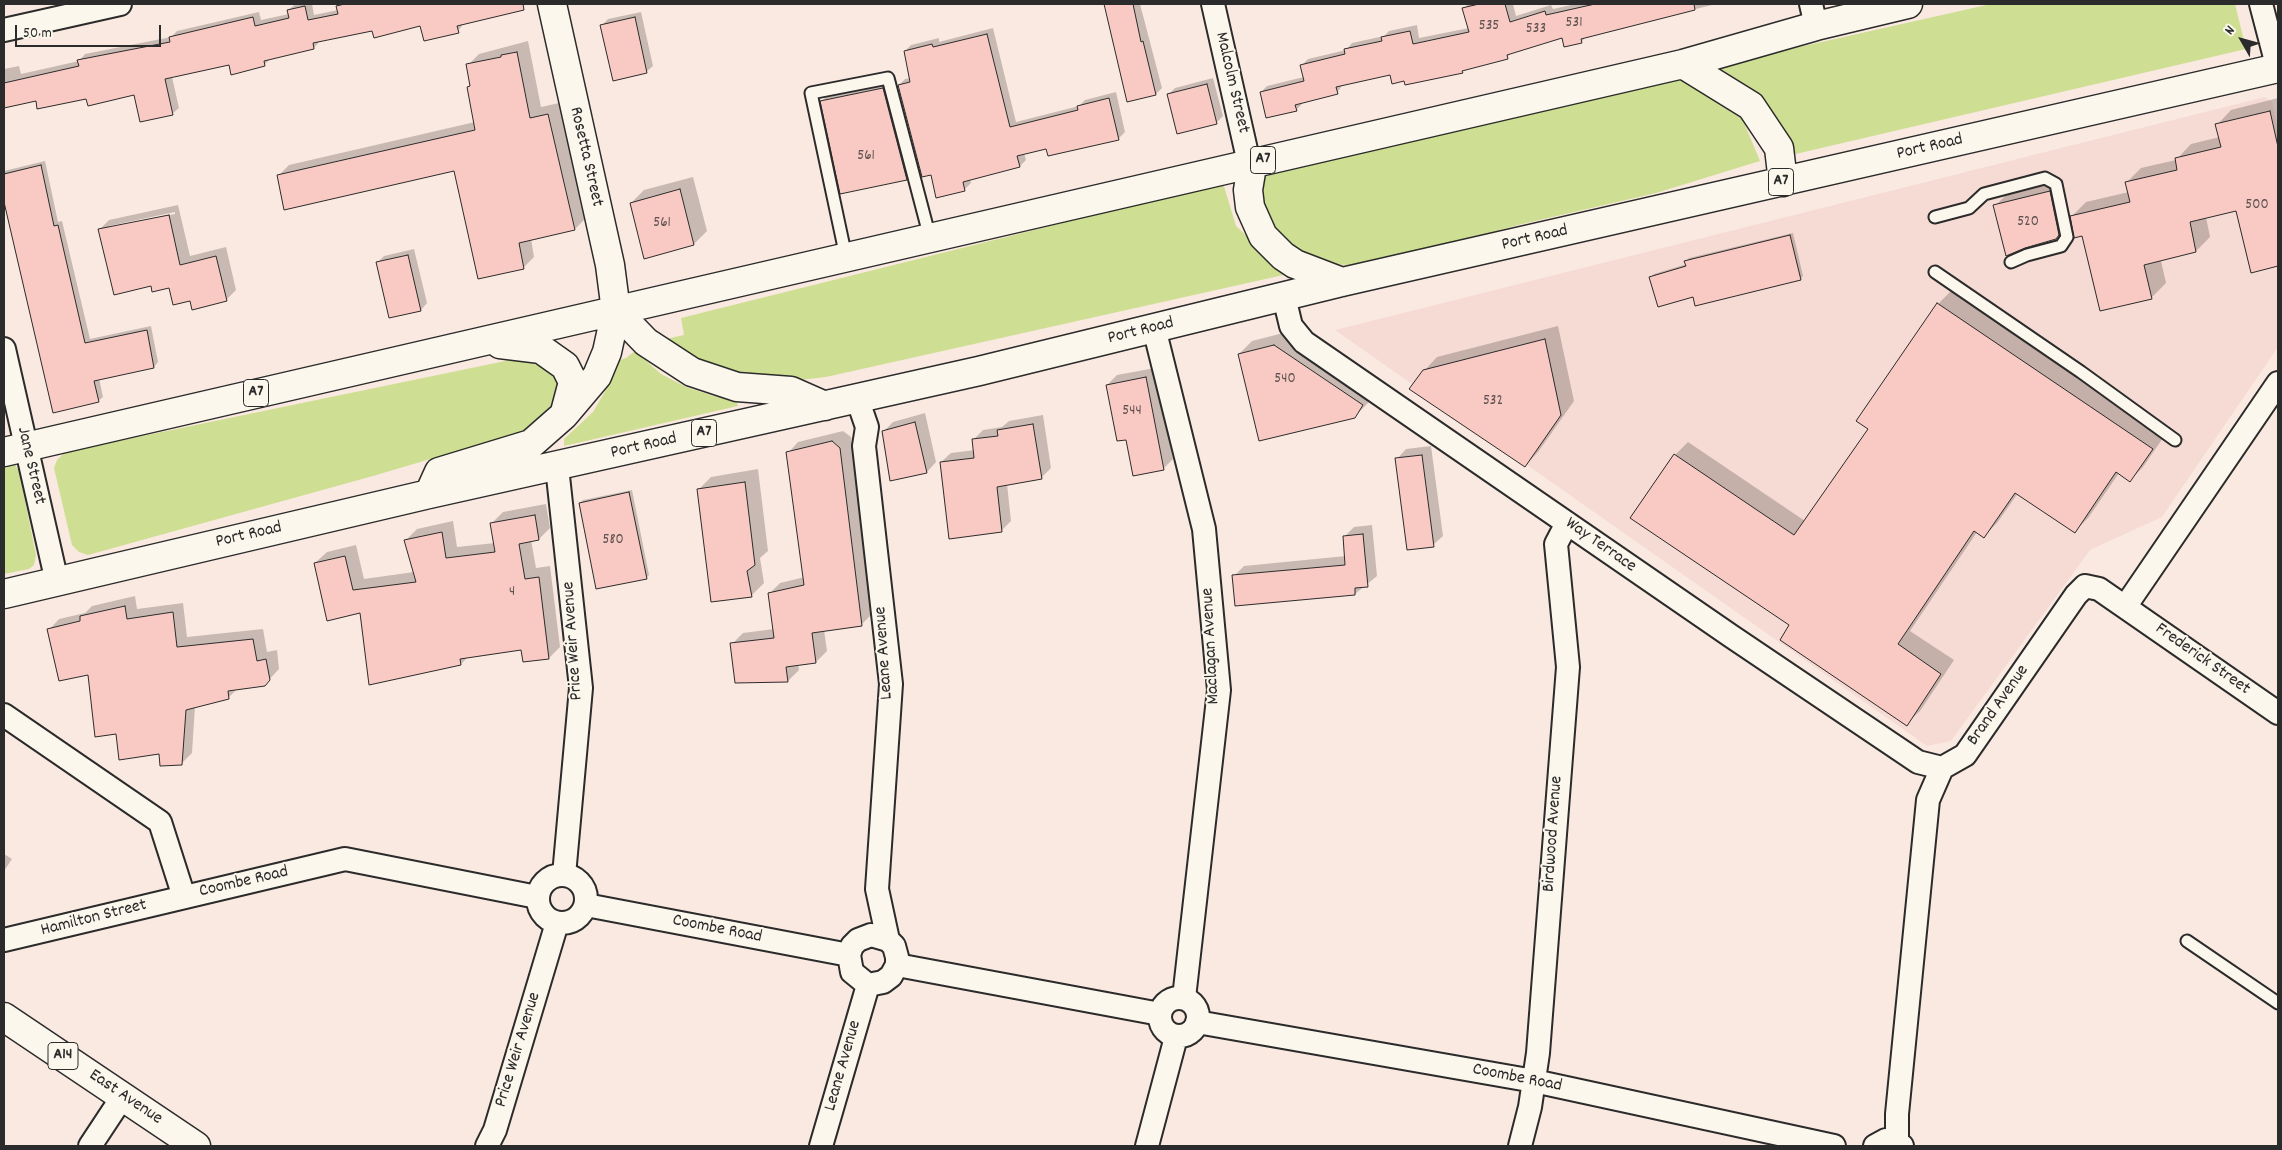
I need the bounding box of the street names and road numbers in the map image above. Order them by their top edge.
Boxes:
street label: Malcolm Street [1209,30,1253,136]
street label: Rosetta Street [563,105,607,209]
street label: Port Road [1895,130,1965,166]
road number: A7 [1250,146,1276,174]
road number: A7 [1768,168,1794,196]
street label: Port Road [1500,221,1570,257]
street label: Port Road [1106,313,1176,351]
road number: A7 [244,379,268,406]
road number: A7 [692,419,716,446]
street label: Jane Street [11,425,49,507]
street label: Port Road [609,429,679,465]
street label: Way Terrace [1560,514,1640,578]
street label: Port Road [214,518,284,554]
street label: Price Weir Avenue [559,581,589,701]
street label: Maclagan Avenue [1198,587,1226,705]
street label: Leane Avenue [871,606,899,700]
street label: Frederick Street [2150,619,2254,701]
street label: Brand Avenue [1963,661,2035,751]
street label: Birdwood Avenue [1539,775,1569,893]
street label: Coombe Road [197,862,291,904]
street label: Hamilton Street [39,895,149,943]
street label: Coombe Road [670,911,764,949]
street label: Price Weir Avenue [491,990,547,1110]
street label: Leane Avenue [821,1018,867,1114]
road number: A14 [48,1042,78,1070]
street label: Coombe Road [1470,1060,1564,1098]
street label: East Avenue [84,1066,166,1130]

